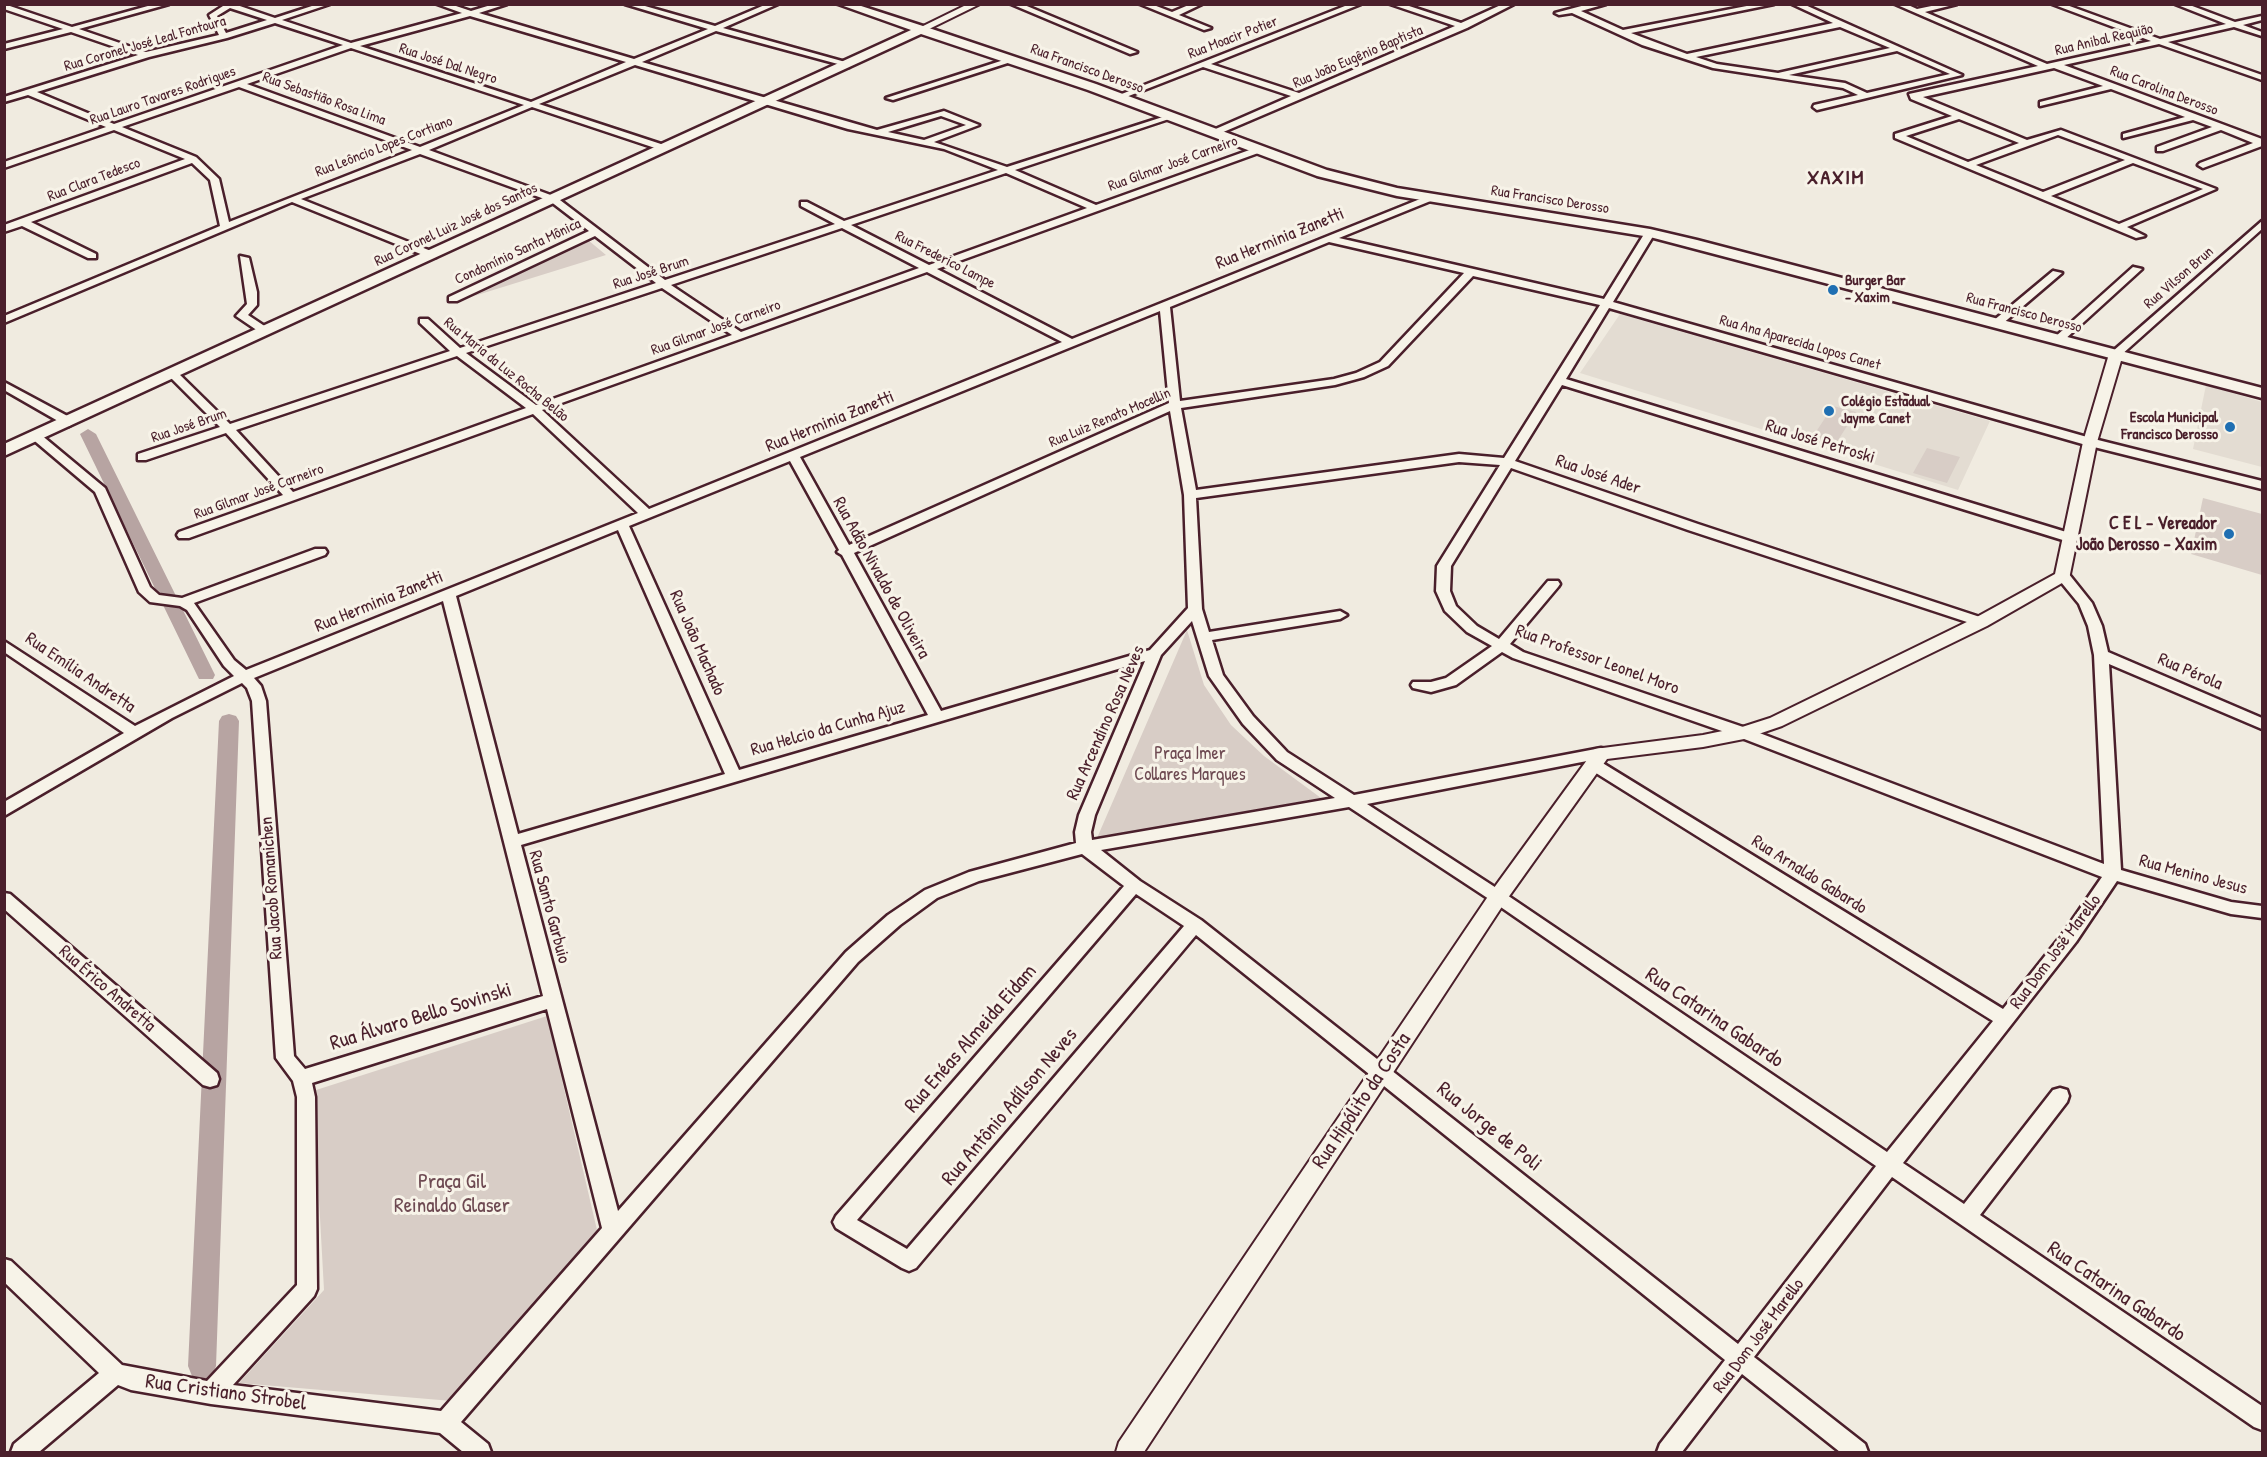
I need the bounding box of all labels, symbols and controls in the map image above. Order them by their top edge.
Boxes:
street label: Rua Coronel José Leal Fontoura [62,12,228,76]
street label: Rua Moacir Potier [1185,13,1281,63]
street label: Rua Anibal Requião [2053,20,2155,60]
street label: Rua João Eugênio Baptista [1290,22,1426,92]
street label: Rua José Dal Negro [397,40,499,88]
street label: Rua Francisco Derosso [1028,40,1146,98]
street label: Rua Carolina Derosso [2108,62,2220,120]
street label: Rua Lauro Tavares Rodrigues [88,63,238,129]
street label: Rua Sebastião Rosa Lima [260,68,388,130]
street label: Rua Leôncio Lopes Cortiano [313,112,455,182]
street label: Rua Gilmar José Carneiro [1106,132,1240,196]
street label: Rua Clara Tedesco [45,154,143,206]
district label: XAXIM [1807,167,1865,191]
street label: Rua Coronel Luiz José dos Santos [372,179,540,271]
street label: Rua Francisco Derosso [1490,182,1610,218]
street label: Rua Herminia Zanetti [1213,203,1347,275]
street label: Condomínio Santa Mônica [452,215,584,289]
street label: Rua Frederico Lampe [892,227,998,293]
street label: Rua Vilson Brun [2141,243,2217,313]
street label: Rua José Brum [611,252,691,294]
place label: Burger Bar - Xaxim [1845,272,1906,307]
marker: Burger Bar - Xaxim [1826,283,1840,297]
street label: Rua Francisco Derosso [1964,289,2084,337]
street label: Rua Gilmar José Carneiro [649,296,783,360]
street label: Rua Ana Aparecida Lopos Canet [1717,311,1883,375]
street label: Rua Maria da Luz Rocha Belão [440,314,572,426]
street label: Rua Luiz Renato Mocellin [1046,384,1174,452]
street label: Rua Herminia Zanetti [763,386,897,458]
place label: Colégio Estadual Jayme Canet [1841,393,1930,428]
marker: Colégio Estadual Jayme Canet [1822,404,1836,418]
street label: Rua José Brum [149,405,229,447]
place label: Escola Municipal Francisco Derosso [2121,409,2218,444]
street label: Rua José Petroski [1763,415,1877,469]
marker: Escola Municipal Francisco Derosso [2223,420,2237,434]
street label: Rua José Ader [1553,450,1643,500]
street label: Rua Gilmar José Carneiro [192,460,326,524]
street label: Rua Adão Nivaldo de Oliveira [828,493,934,663]
place label: C E L - Vereador João Derosso - Xaxim [2076,513,2217,556]
marker: C E L - Vereador João Derosso - Xaxim [2222,527,2236,541]
street label: Rua Herminia Zanetti [312,566,446,638]
street label: Rua João Machado [664,587,730,699]
street label: Rua Professor Leonel Moro [1512,620,1682,700]
street label: Rua Emília Andretta [21,628,139,718]
street label: Rua Arcendino Rosa Neves [1062,642,1150,804]
street label: Rua Pérola [2154,649,2226,695]
street label: Rua Helcio da Cunha Ajuz [748,697,908,761]
park label: Praça Imer Collares Marques [1134,743,1246,786]
street label: Rua Jacob Romanichen [256,816,288,960]
street label: Rua Arnaldo Gabardo [1747,831,1871,919]
street label: Rua Santo Garbuio [524,848,574,966]
street label: Rua Menino Jesus [2137,850,2249,900]
street label: Rua Dom José Marello [2006,890,2106,1014]
street label: Rua Érico Andretta [54,941,160,1037]
street label: Rua Enéas Almeida Eidam [900,960,1042,1118]
street label: Rua Catarina Gabardo [1640,962,1788,1074]
street label: Rua Álvaro Bello Sovinski [327,977,515,1057]
street label: Rua Antônio Adílson Neves [937,1023,1083,1191]
street label: Rua Hipólito da Costa [1307,1028,1417,1174]
street label: Rua Jorge de Poli [1431,1077,1547,1177]
park label: Praça Gil Reinaldo Glaser [394,1169,510,1219]
street label: Rua Catarina Gabardo [2042,1236,2190,1348]
street label: Rua Dom José Marello [1709,1274,1809,1398]
street label: Rua Cristiano Strobel [144,1369,308,1417]

